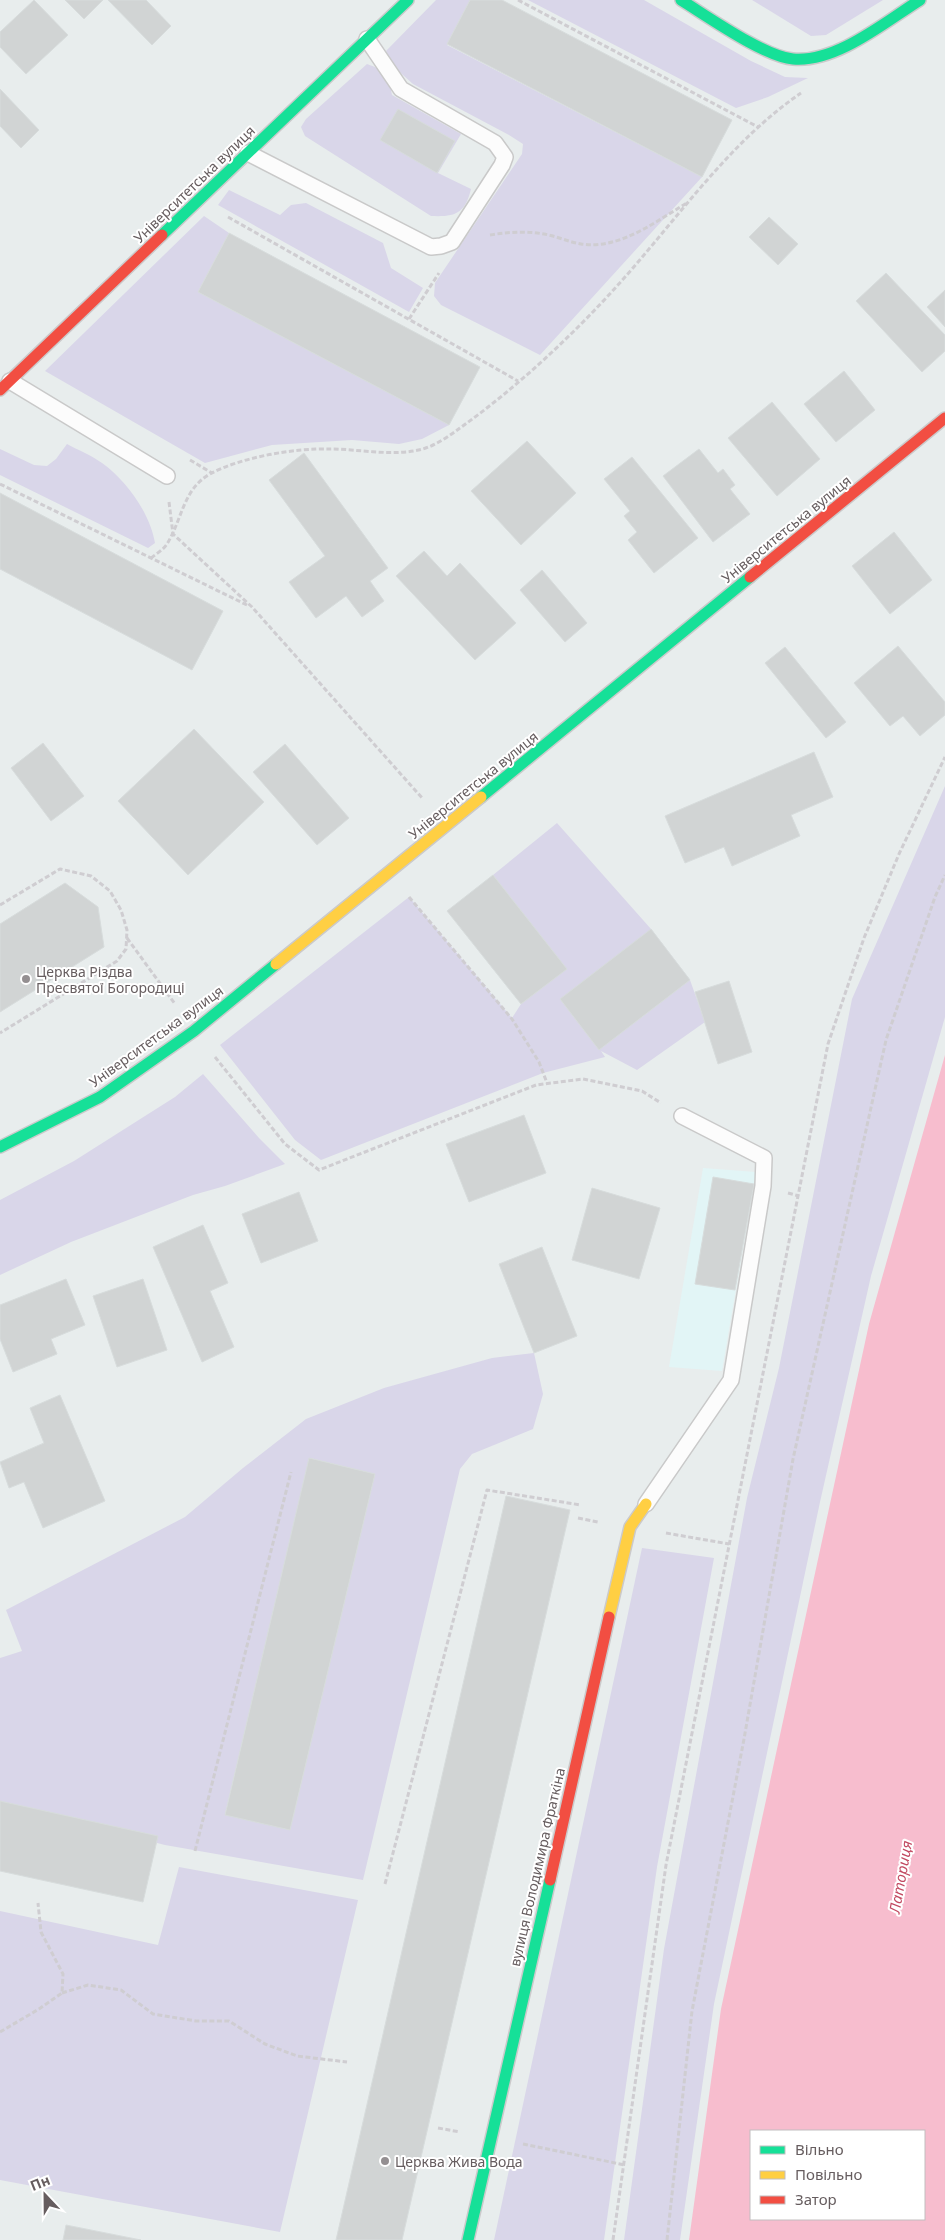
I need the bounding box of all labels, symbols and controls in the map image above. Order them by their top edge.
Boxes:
street label: Університетська вулиця [129,121,259,247]
street label: Університетська вулиця [717,471,855,587]
street label: Університетська вулиця [404,727,542,843]
place label: Церква Різдва Пресвятої Богородиці [36,962,185,997]
marker: Церква Різдва Пресвятої Богородиці [20,973,32,985]
street label: Університетська вулиця [85,981,227,1091]
street label: вулиця Володимира Фраткіна [505,1766,569,1968]
water label: Латориця [884,1839,916,1916]
legend [750,2130,925,2220]
text: Вільно [795,2139,844,2159]
place label: Церква Жива Вода [395,2152,523,2171]
marker: Церква Жива Вода [379,2155,391,2167]
text: Повільно [795,2164,862,2184]
north arrow [20,2170,70,2220]
text: Пн [27,2170,53,2195]
text: Затор [795,2189,837,2209]

